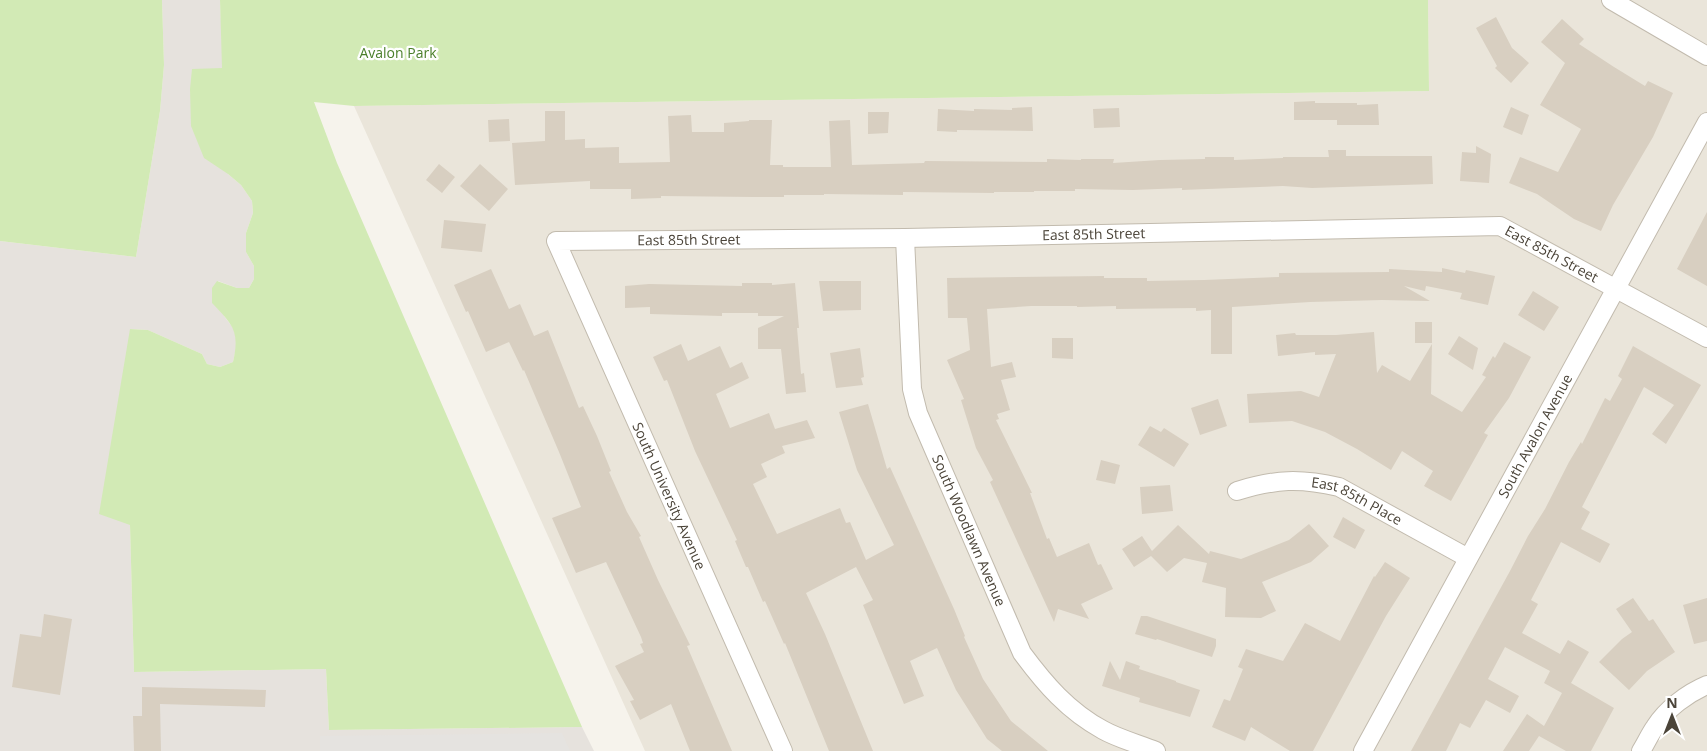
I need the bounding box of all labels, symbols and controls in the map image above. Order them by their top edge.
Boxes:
park label: Avalon Park [359,43,437,62]
street label: East 85th Street [1502,221,1602,286]
street label: East 85th Street [1042,223,1146,244]
street label: East 85th Street [637,229,740,249]
street label: South Avalon Avenue [1493,370,1576,501]
street label: South University Avenue [628,419,711,573]
street label: South Woodlawn Avenue [928,452,1011,609]
street label: East 85th Place [1310,472,1406,529]
north arrow [1647,691,1697,741]
text: N [1666,693,1678,712]

